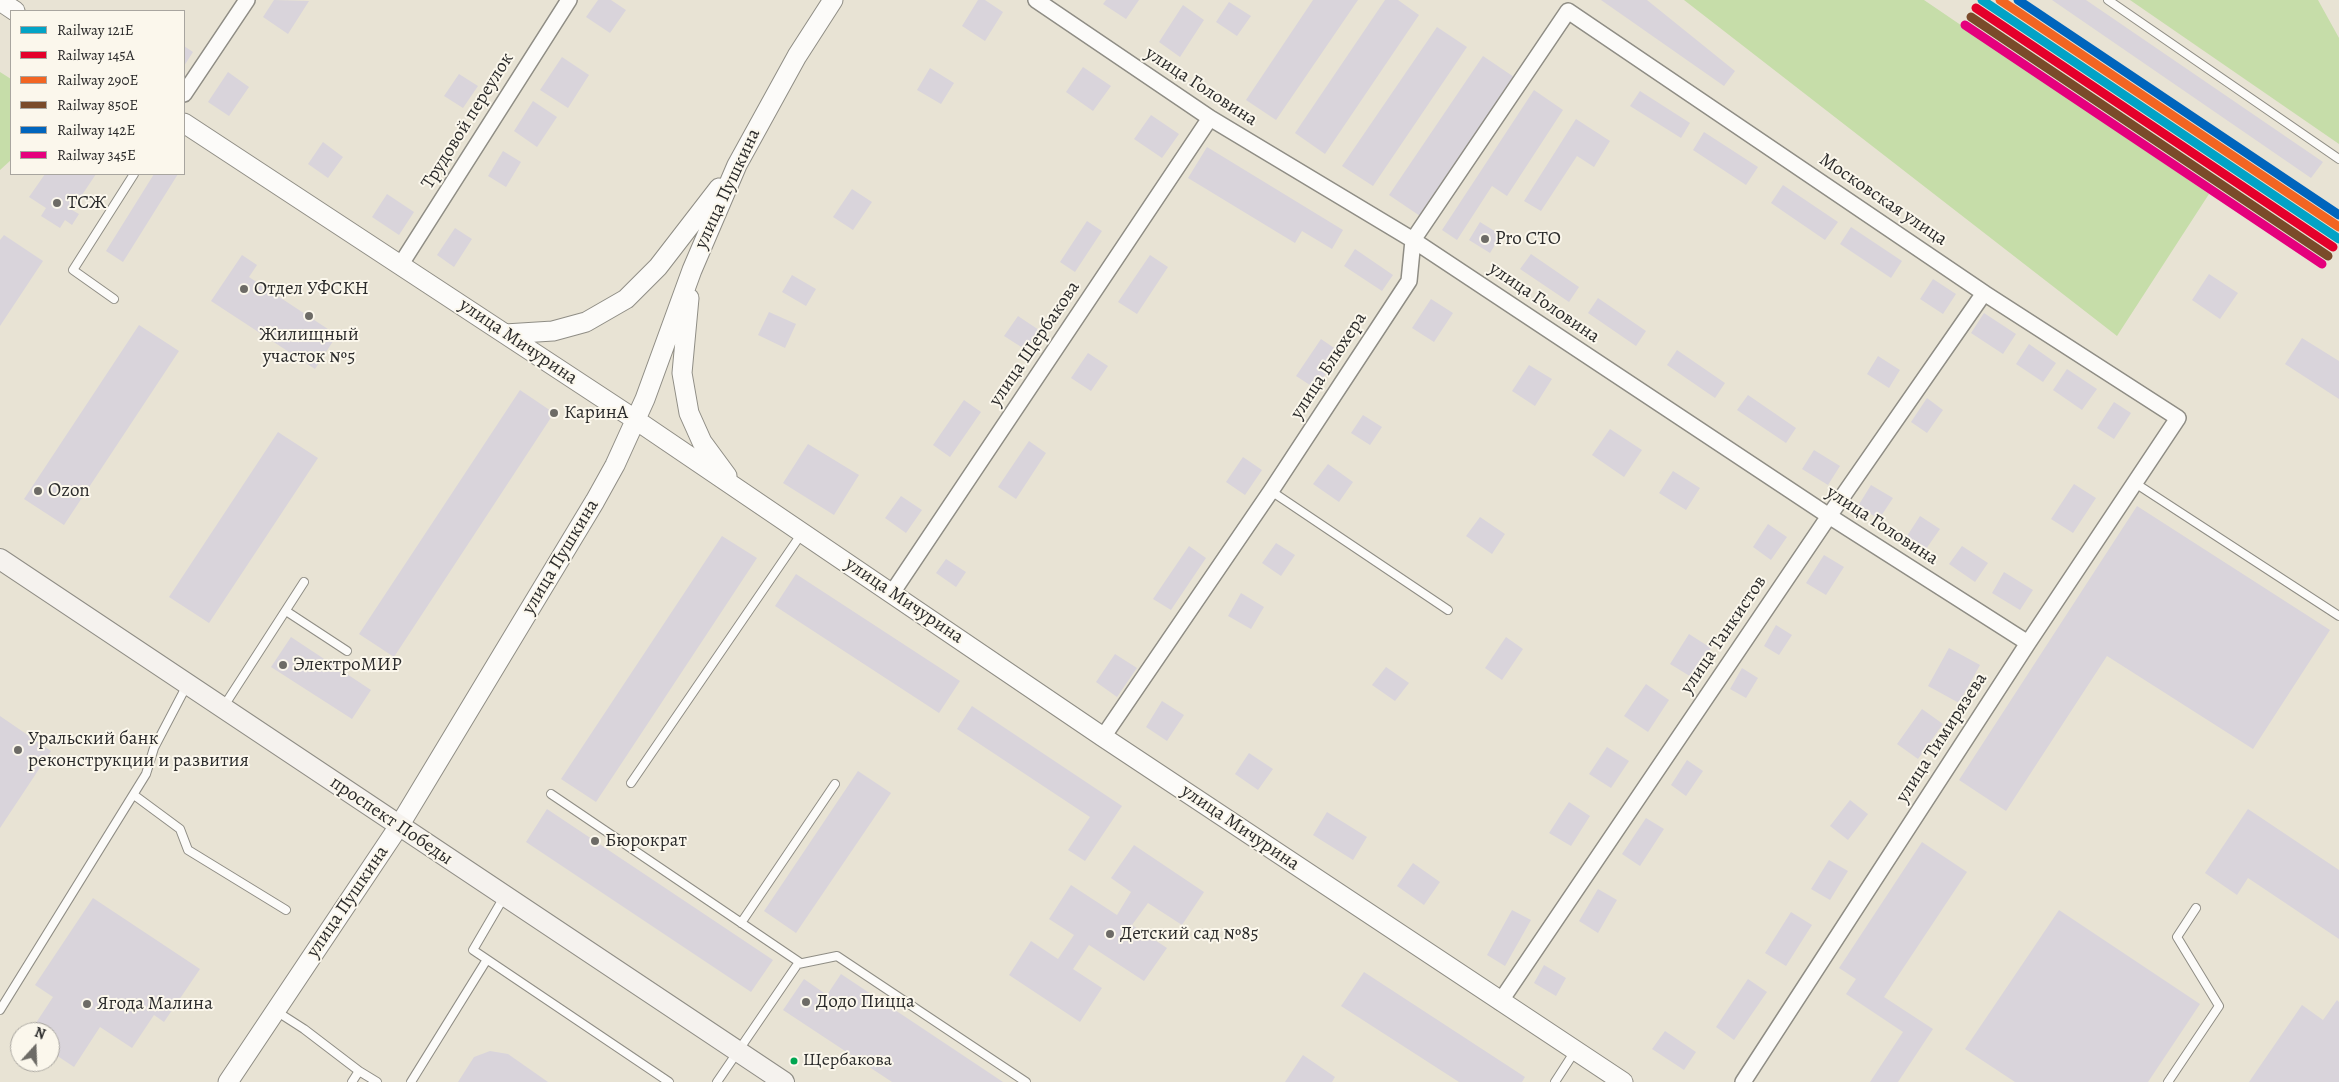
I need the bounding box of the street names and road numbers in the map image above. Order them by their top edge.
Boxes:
street label: улица Головина [1141,42,1261,132]
street label: Трудовой переулок [417,49,519,193]
street label: улица Пушкина [690,125,766,253]
street label: Московская улица [1815,149,1951,251]
street label: улица Головина [1484,257,1604,349]
street label: улица Щербакова [985,277,1085,411]
street label: улица Мичурина [454,294,582,390]
street label: улица Блюхера [1286,308,1372,424]
street label: улица Головина [1822,481,1942,571]
street label: улица Пушкина [518,495,604,619]
street label: улица Мичурина [840,553,968,649]
street label: улица Танкистов [1676,572,1772,698]
street label: улица Тимирязева [1891,669,1993,807]
street label: проспект Победы [325,771,457,871]
street label: улица Мичурина [1176,780,1304,876]
street label: улица Пушкина [302,842,394,962]

